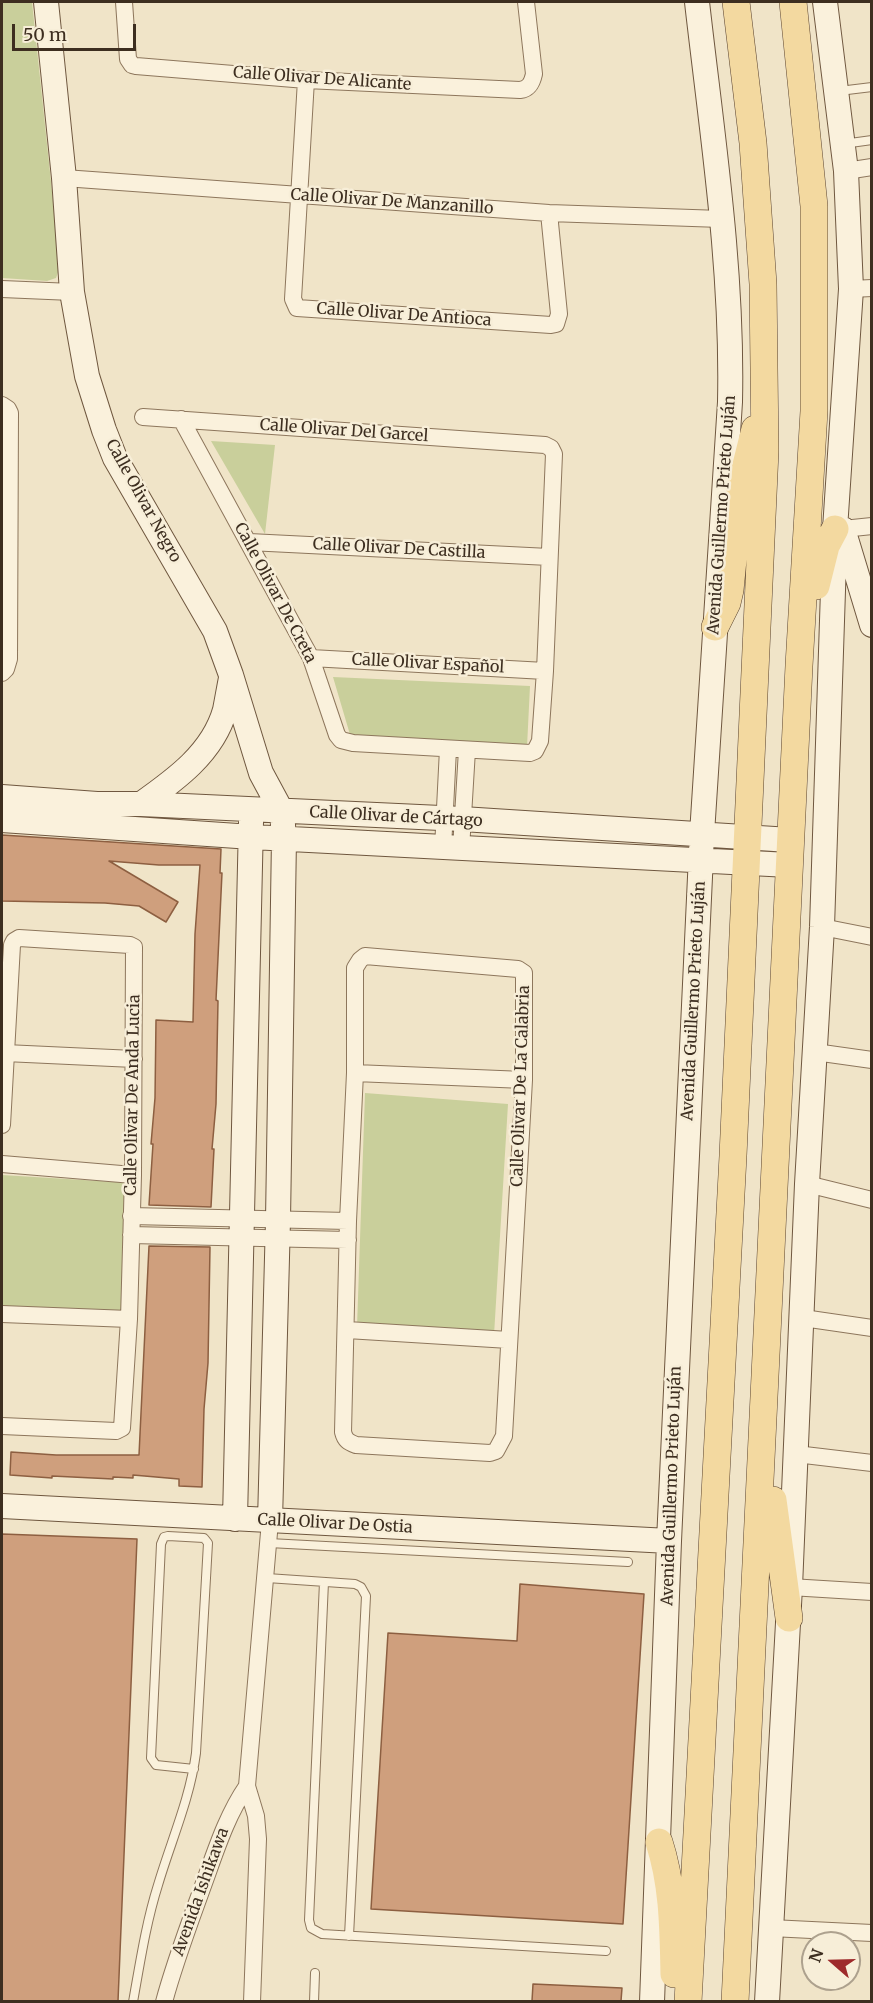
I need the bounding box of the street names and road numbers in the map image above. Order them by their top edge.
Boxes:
street label: Calle Olivar De Alicante [232,63,412,95]
street label: Calle Olivar De Manzanillo [290,185,494,219]
street label: Calle Olivar De Antioca [316,299,492,331]
street label: Avenida Guillermo Prieto Luján [704,395,740,635]
street label: Calle Olivar Del Garcel [259,416,429,446]
street label: Calle Olivar Negro [101,436,185,566]
street label: Calle Olivar De Creta [230,520,320,666]
street label: Calle Olivar De Castilla [312,535,486,563]
street label: Calle Olivar Español [351,650,505,678]
street label: Calle Olivar de Cártago [309,803,483,831]
street label: Avenida Guillermo Prieto Luján [678,881,710,1121]
street label: Calle Olivar De La Calabria [508,985,534,1187]
street label: Calle Olivar De Anda Lucia [122,994,144,1196]
street label: Avenida Guillermo Prieto Luján [658,1366,686,1606]
street label: Calle Olivar De Ostia [257,1510,413,1538]
street label: Avenida Ishikawa [169,1825,233,1959]

